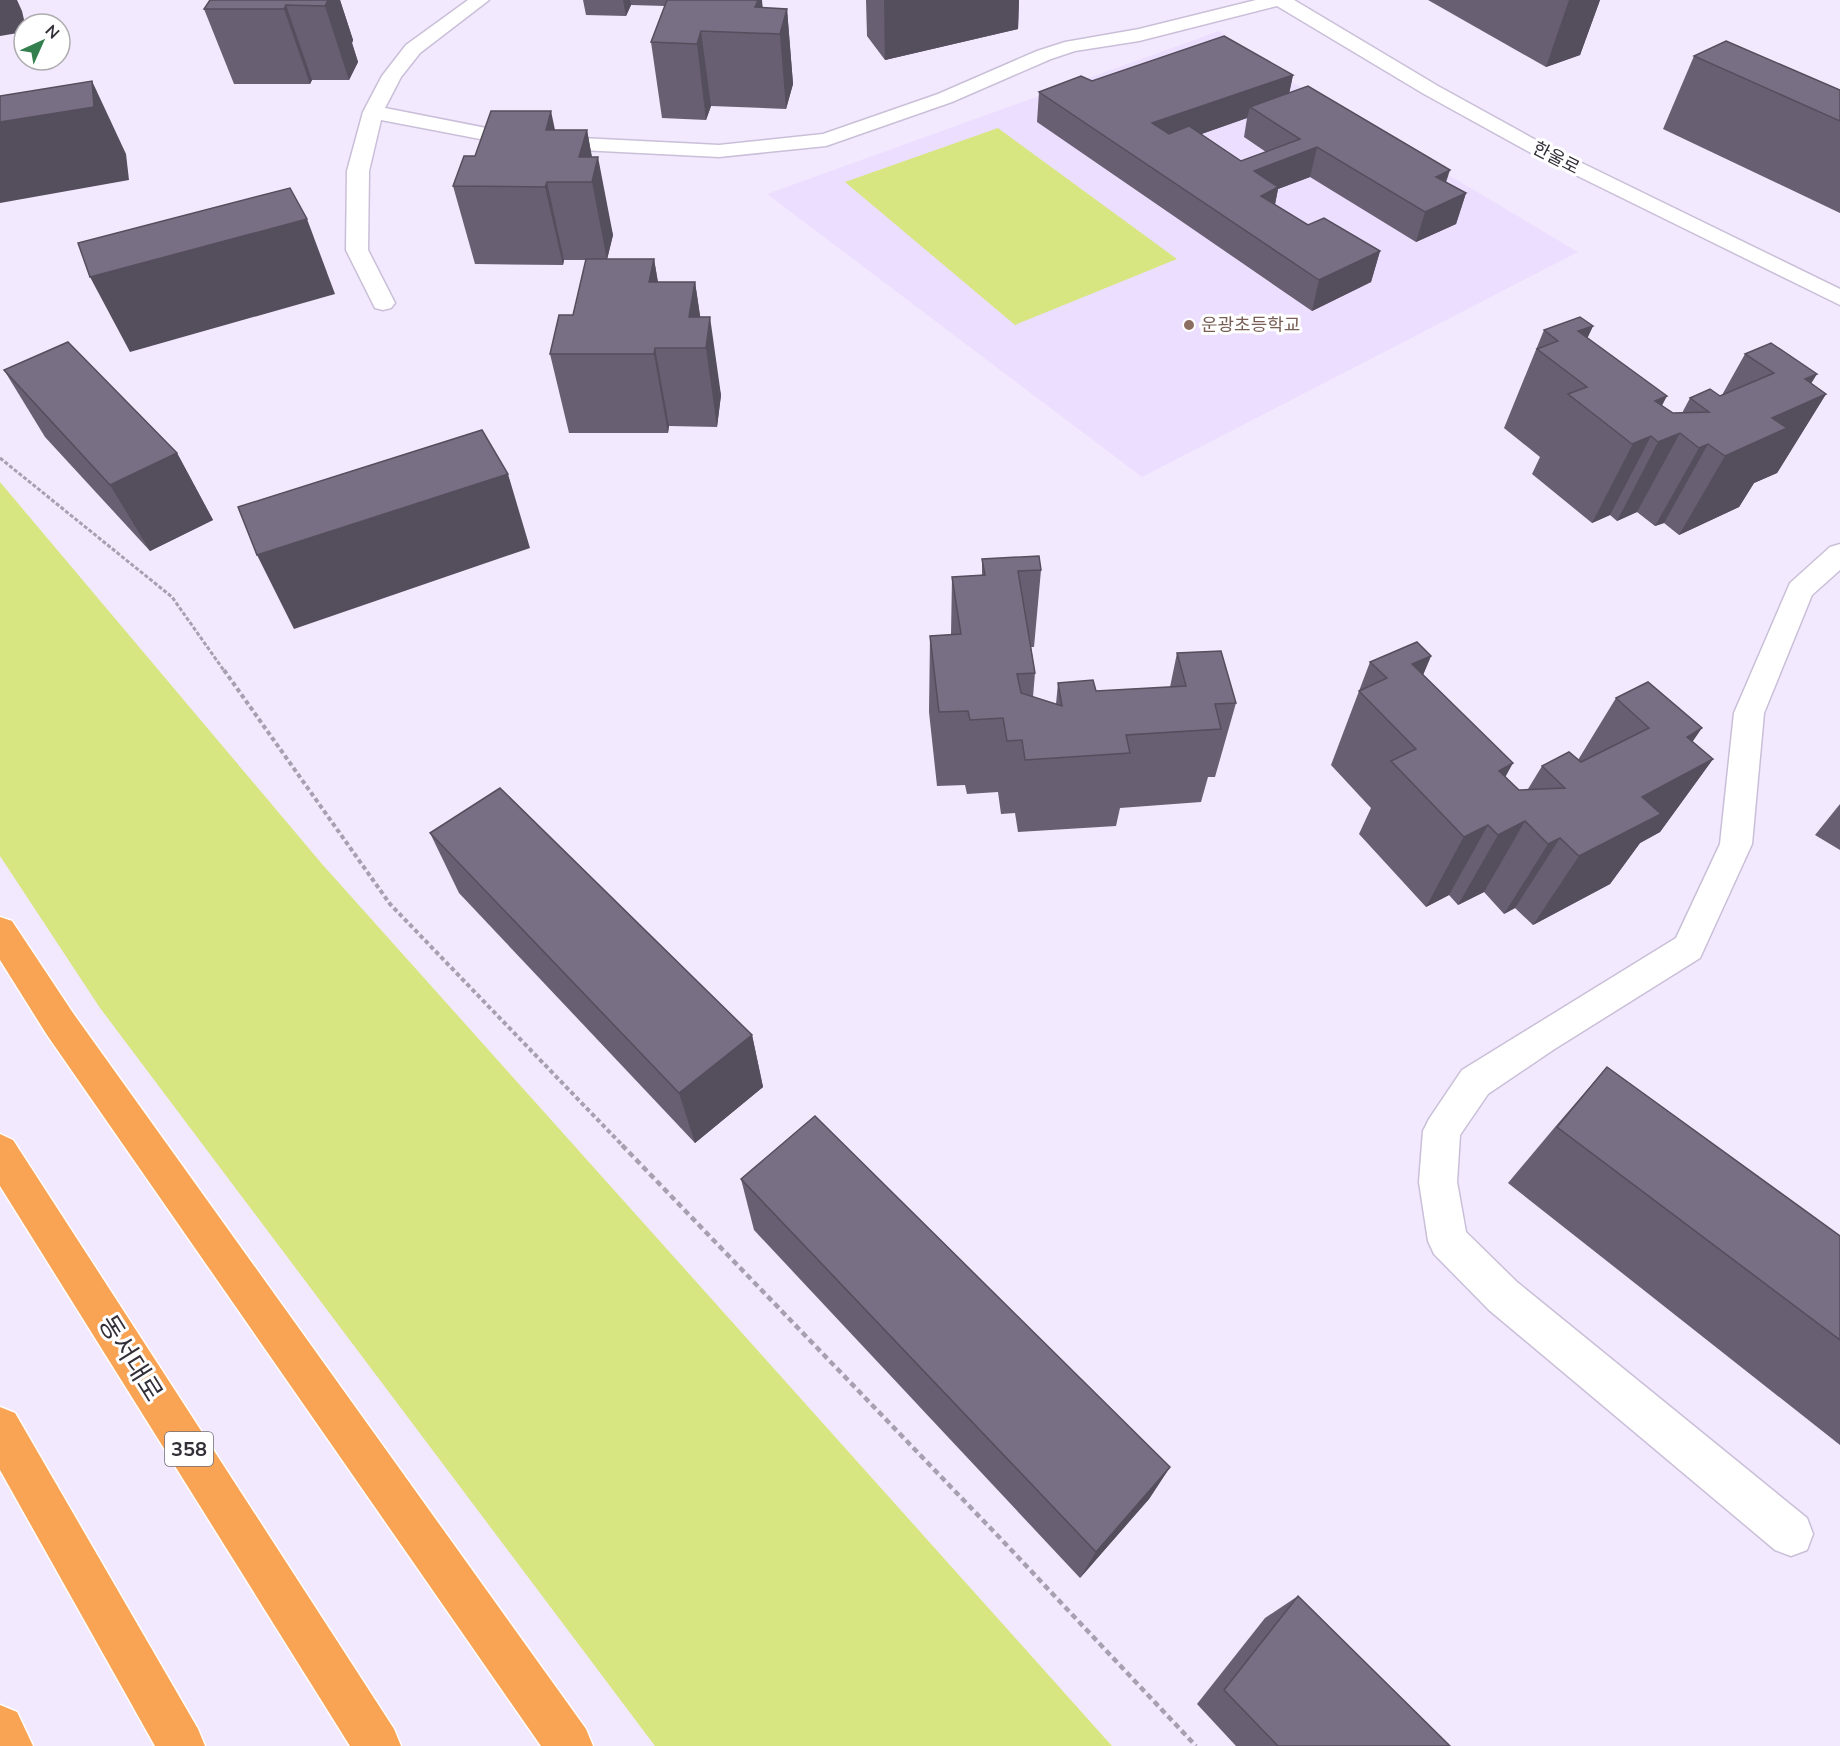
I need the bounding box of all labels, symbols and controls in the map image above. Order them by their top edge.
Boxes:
north arrow [12,12,72,72]
text: N [40,20,64,44]
street label: 한울로 [1528,136,1584,180]
place label: 운광초등학교 [1201,313,1300,337]
marker: 운광초등학교 [1182,318,1196,332]
street label: 동서대로 [90,1308,171,1408]
road number: 358 [165,1432,213,1466]

